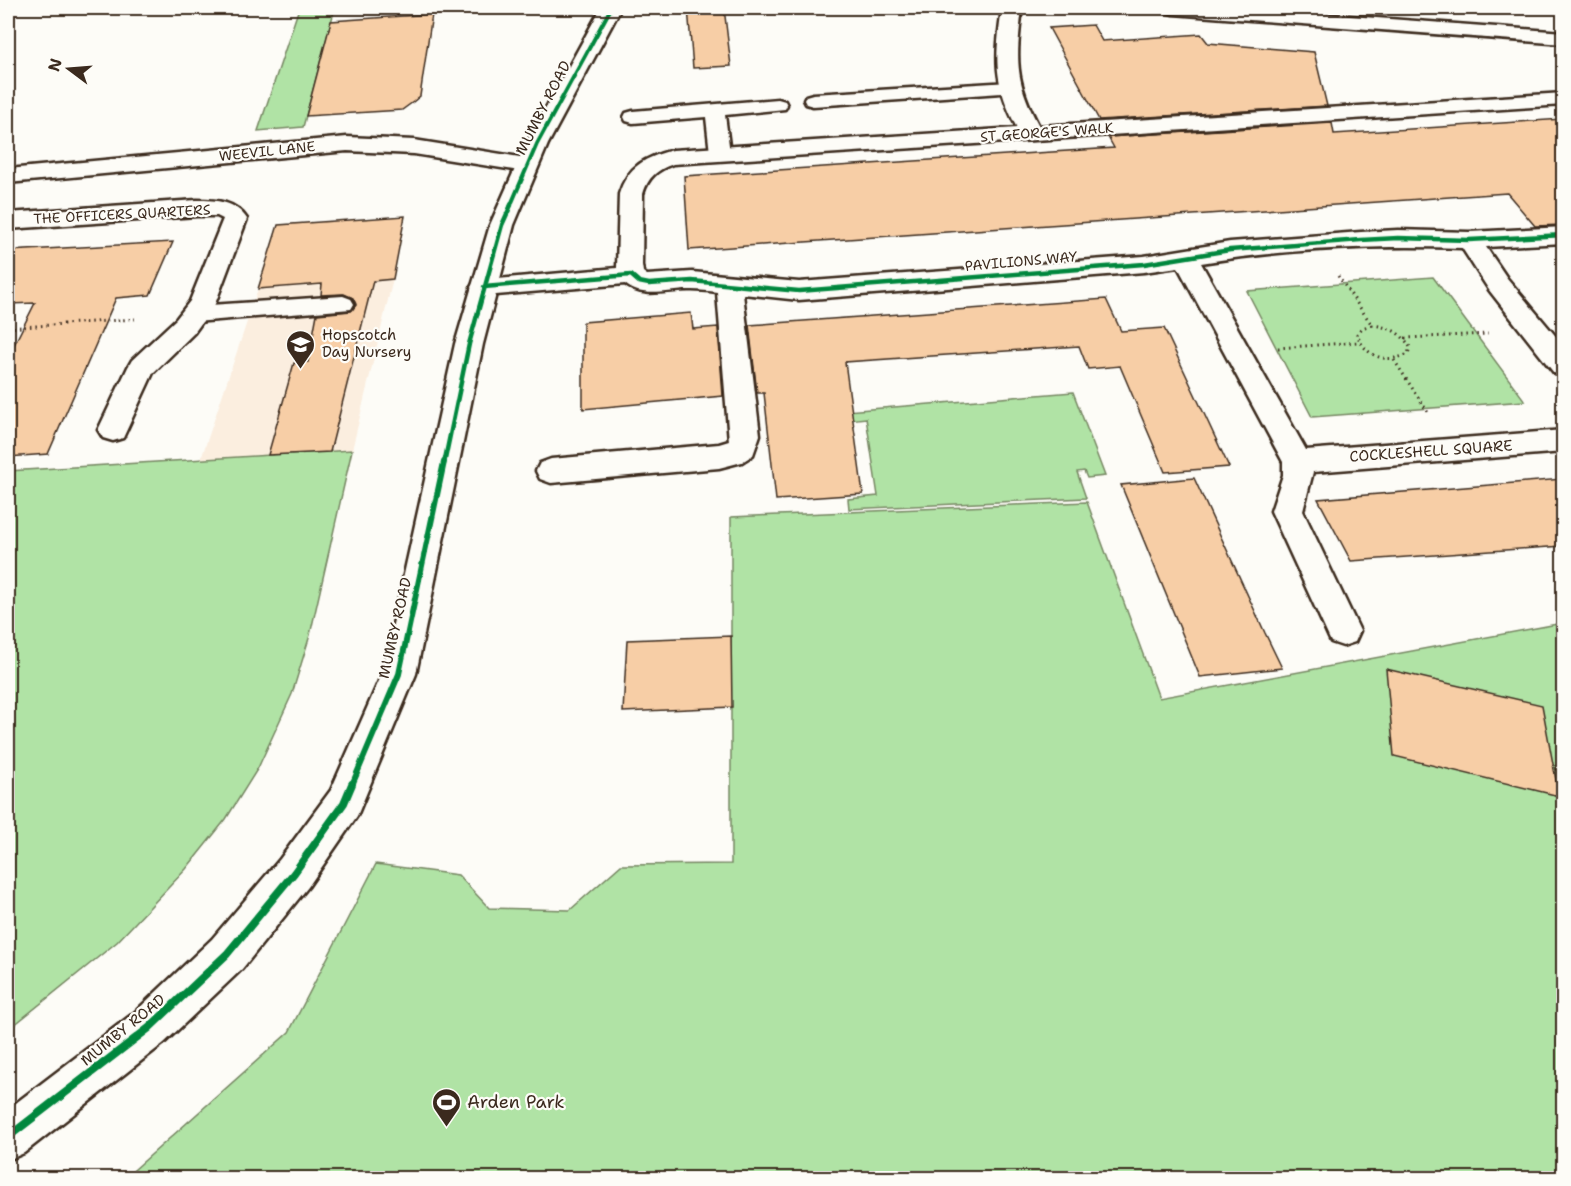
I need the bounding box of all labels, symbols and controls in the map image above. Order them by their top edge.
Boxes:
north arrow [39,39,99,99]
text: N [43,56,67,74]
street label: MUMBY ROAD [511,57,575,159]
street label: ST GEORGE'S WALK [980,118,1114,146]
street label: WEEVIL LANE [218,137,316,165]
street label: THE OFFICERS QUARTERS [33,200,211,228]
street label: PAVILIONS WAY [964,247,1078,275]
place label: Hopscotch Day Nursery [322,325,411,362]
school or university icon: Hopscotch Day Nursery [285,328,317,370]
street label: COCKLESHELL SQUARE [1349,435,1513,467]
street label: MUMBY ROAD [374,575,416,681]
street label: MUMBY ROAD [77,990,170,1070]
sports icon: Arden Park [430,1086,462,1128]
place label: Arden Park [467,1090,565,1114]

